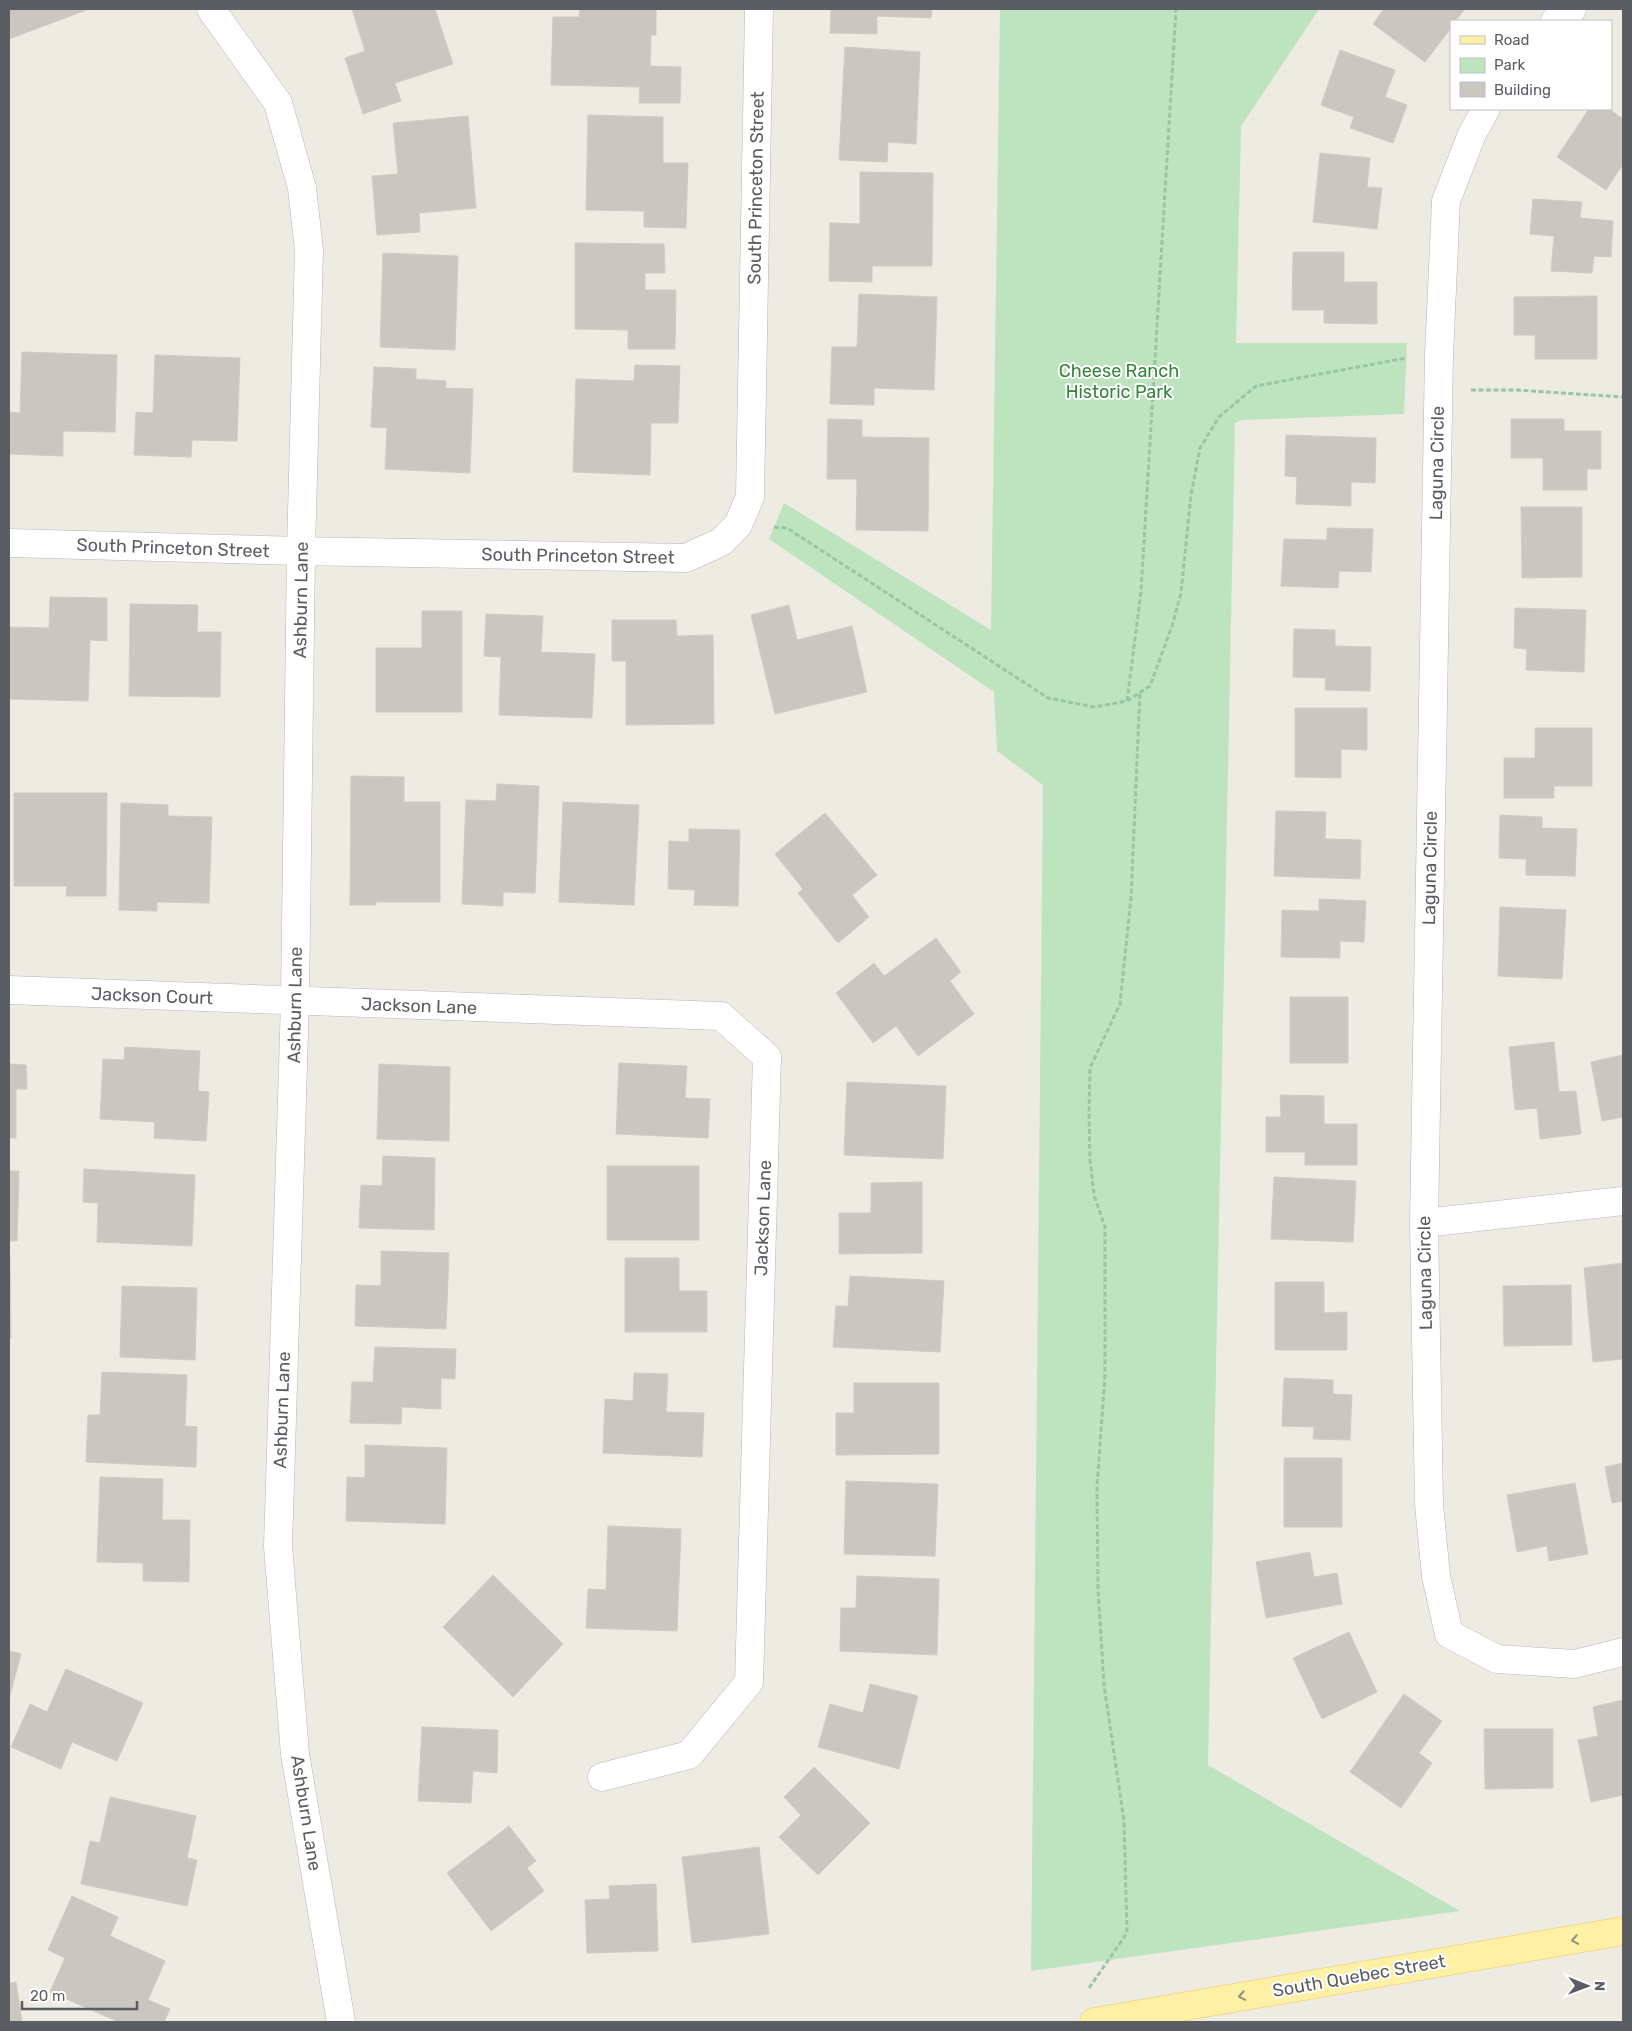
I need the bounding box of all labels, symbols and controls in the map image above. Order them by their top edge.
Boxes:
legend [1450,20,1612,110]
text: Road [1494,31,1530,49]
text: Park [1494,56,1525,74]
text: Building [1494,81,1551,99]
street label: South Princeton Street [743,91,769,285]
park label: Cheese Ranch Historic Park [1059,360,1179,403]
street label: Laguna Circle [1425,406,1449,520]
street label: South Princeton Street [76,534,270,562]
street label: Ashburn Lane [289,541,313,659]
street label: South Princeton Street [481,543,675,569]
street label: Laguna Circle [1418,811,1442,925]
street label: Ashburn Lane [283,946,307,1064]
street label: Jackson Court [91,983,213,1009]
street label: Jackson Lane [361,993,477,1019]
street label: Jackson Lane [750,1160,776,1276]
street label: Laguna Circle [1413,1216,1437,1330]
street label: Ashburn Lane [269,1351,295,1469]
street label: Ashburn Lane [286,1754,326,1872]
one-way arrow [1571,1934,1580,1944]
street label: South Quebec Street [1271,1950,1447,2002]
north arrow [1562,1961,1612,2011]
scale bar [22,1978,138,2010]
text: N [1591,1981,1608,1991]
text: 20 m [30,1987,65,2005]
one-way arrow [1238,1991,1247,2001]

